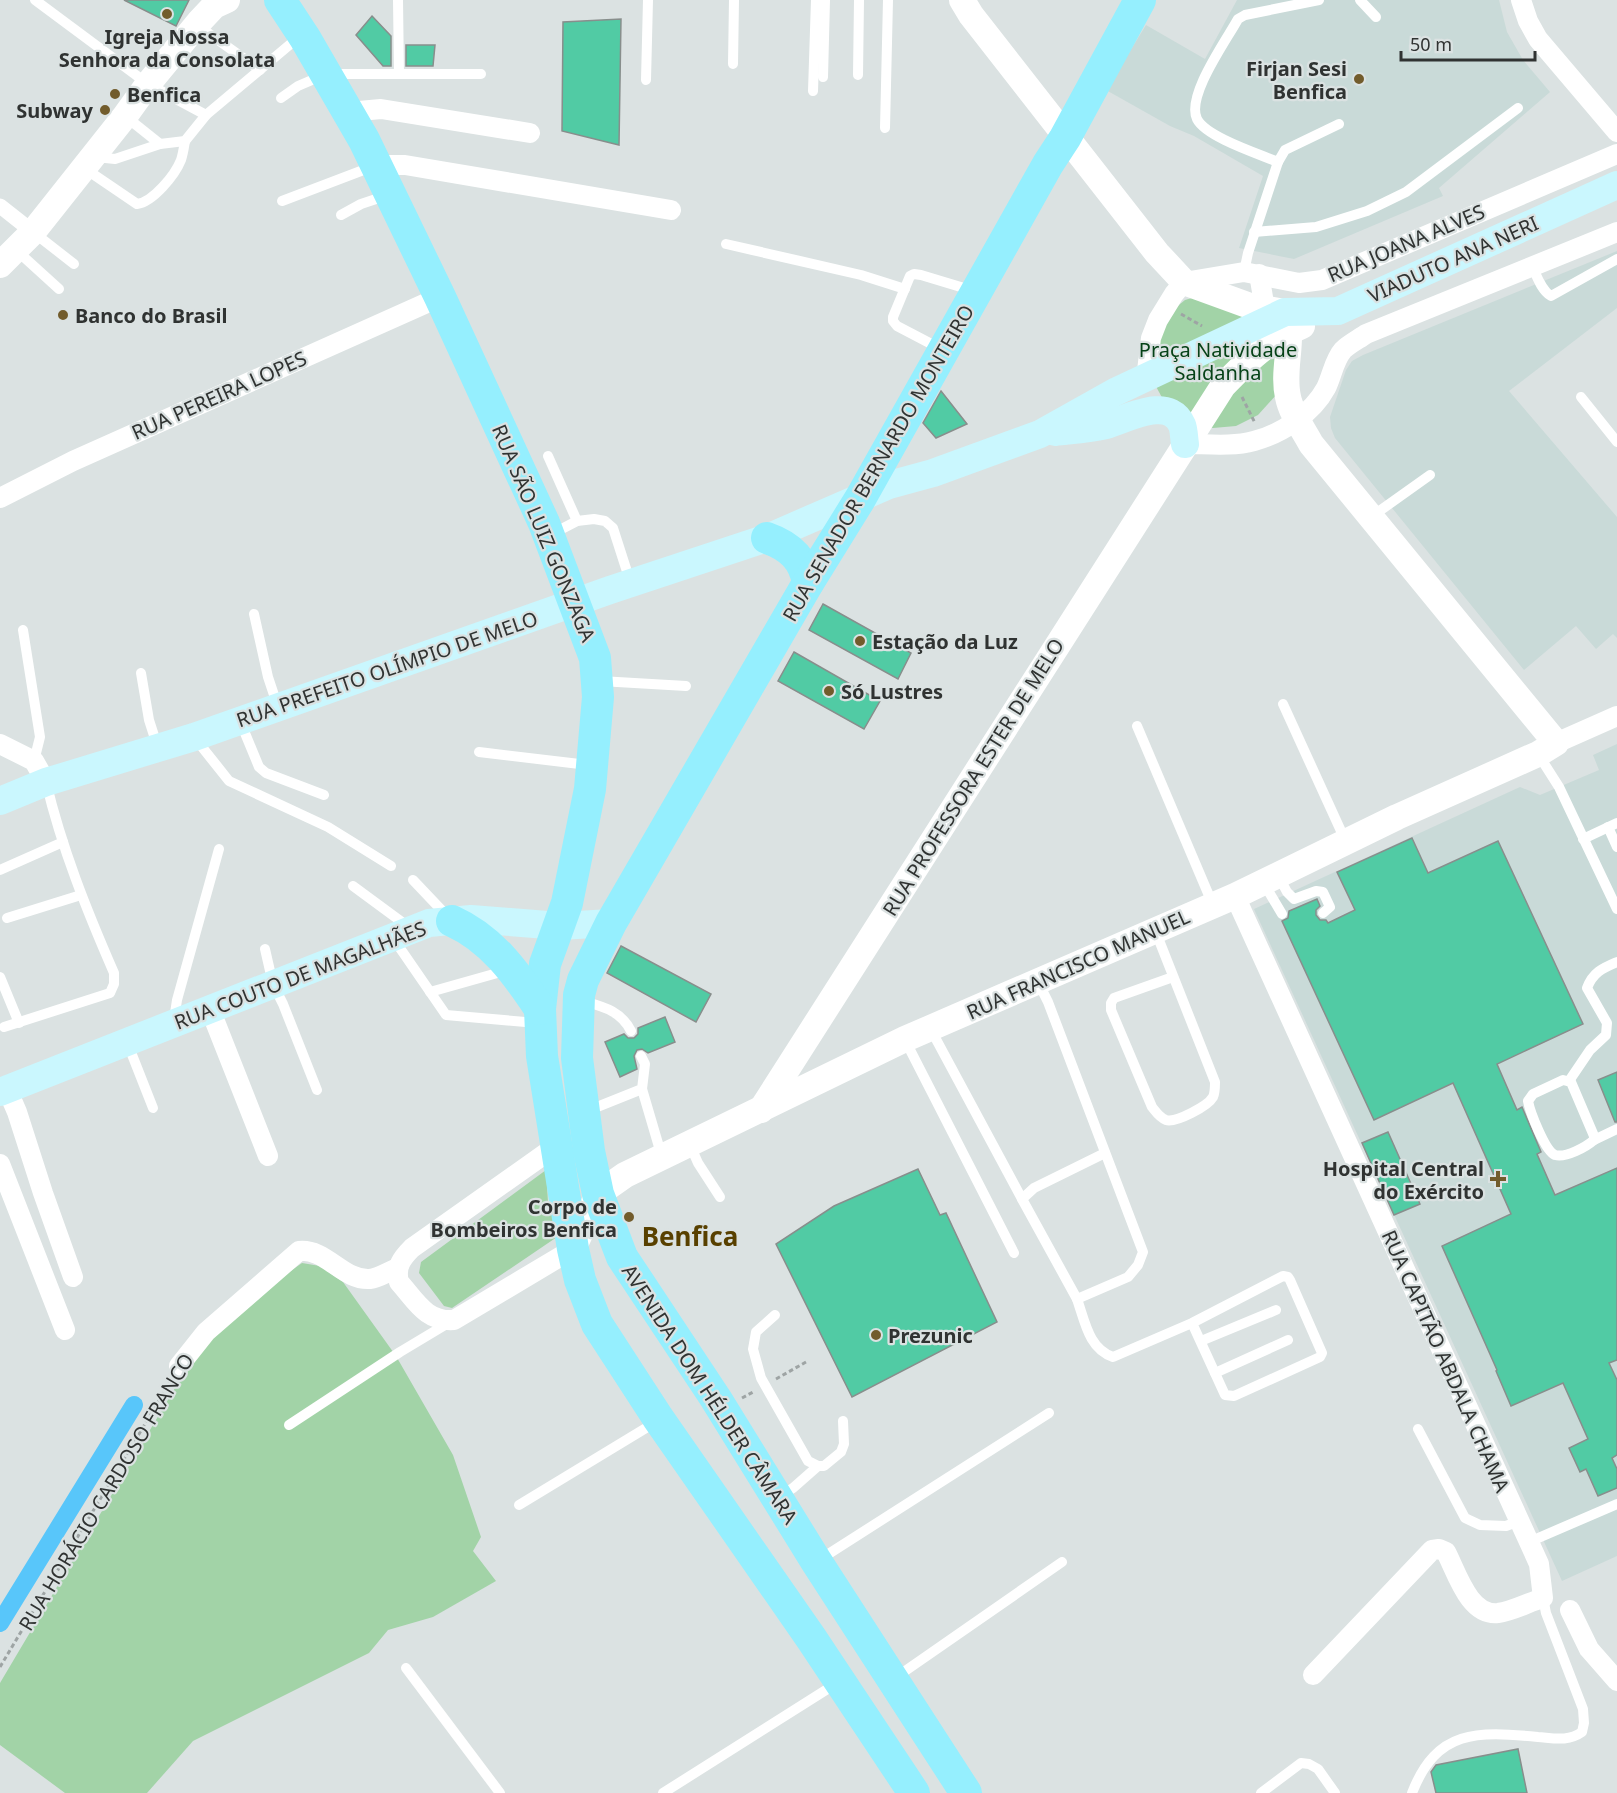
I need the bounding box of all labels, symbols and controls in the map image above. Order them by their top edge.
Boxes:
marker: Igreja Nossa Senhora da Consolata [160,7,174,21]
place label: Igreja Nossa Senhora da Consolata [59,23,275,73]
scale bar [1401,24,1534,62]
text: 50 m [1410,32,1452,56]
place label: Firjan Sesi Benfica [1246,55,1347,105]
marker: Firjan Sesi Benfica [1352,72,1366,86]
place label: Benfica [127,81,201,108]
marker: Benfica [108,87,122,101]
place label: Subway [16,97,94,124]
marker: Subway [98,103,112,117]
street label: RUA JOANA ALVES [1323,198,1489,288]
street label: VIADUTO ANA NERI [1364,209,1542,309]
street label: RUA SENADOR BERNARDO MONTEIRO [776,300,980,626]
place label: Banco do Brasil [75,302,227,329]
marker: Banco do Brasil [56,308,70,322]
park label: Praça Natividade Saldanha [1139,336,1297,386]
street label: RUA PEREIRA LOPES [127,344,311,446]
street label: RUA SÃO LUIZ GONZAGA [486,420,602,646]
street label: RUA PREFEITO OLÍMPIO DE MELO [233,605,541,733]
place label: Estação da Luz [872,628,1018,655]
street label: RUA PROFESSORA ESTER DE MELO [876,633,1070,921]
marker: Estação da Luz [853,634,867,648]
place label: Só Lustres [841,678,943,705]
marker: Só Lustres [822,684,836,698]
street label: RUA FRANCISCO MANUEL [962,903,1194,1025]
street label: RUA COUTO DE MAGALHÃES [170,914,430,1036]
place label: Hospital Central do Exército [1323,1155,1484,1205]
marker: Hospital Central do Exército [1489,1170,1507,1188]
place label: Corpo de Bombeiros Benfica [431,1193,617,1243]
marker: Corpo de Bombeiros Benfica [622,1210,636,1224]
district label: Benfica [642,1218,738,1254]
street label: RUA CAPITÃO ABDALA CHAMA [1376,1226,1516,1497]
street label: AVENIDA DOM HÉLDER CÂMARA [616,1259,804,1529]
place label: Prezunic [888,1322,973,1349]
marker: Prezunic [869,1328,883,1342]
street label: RUA HORÁCIO CARDOSO FRANCO [12,1348,200,1636]

